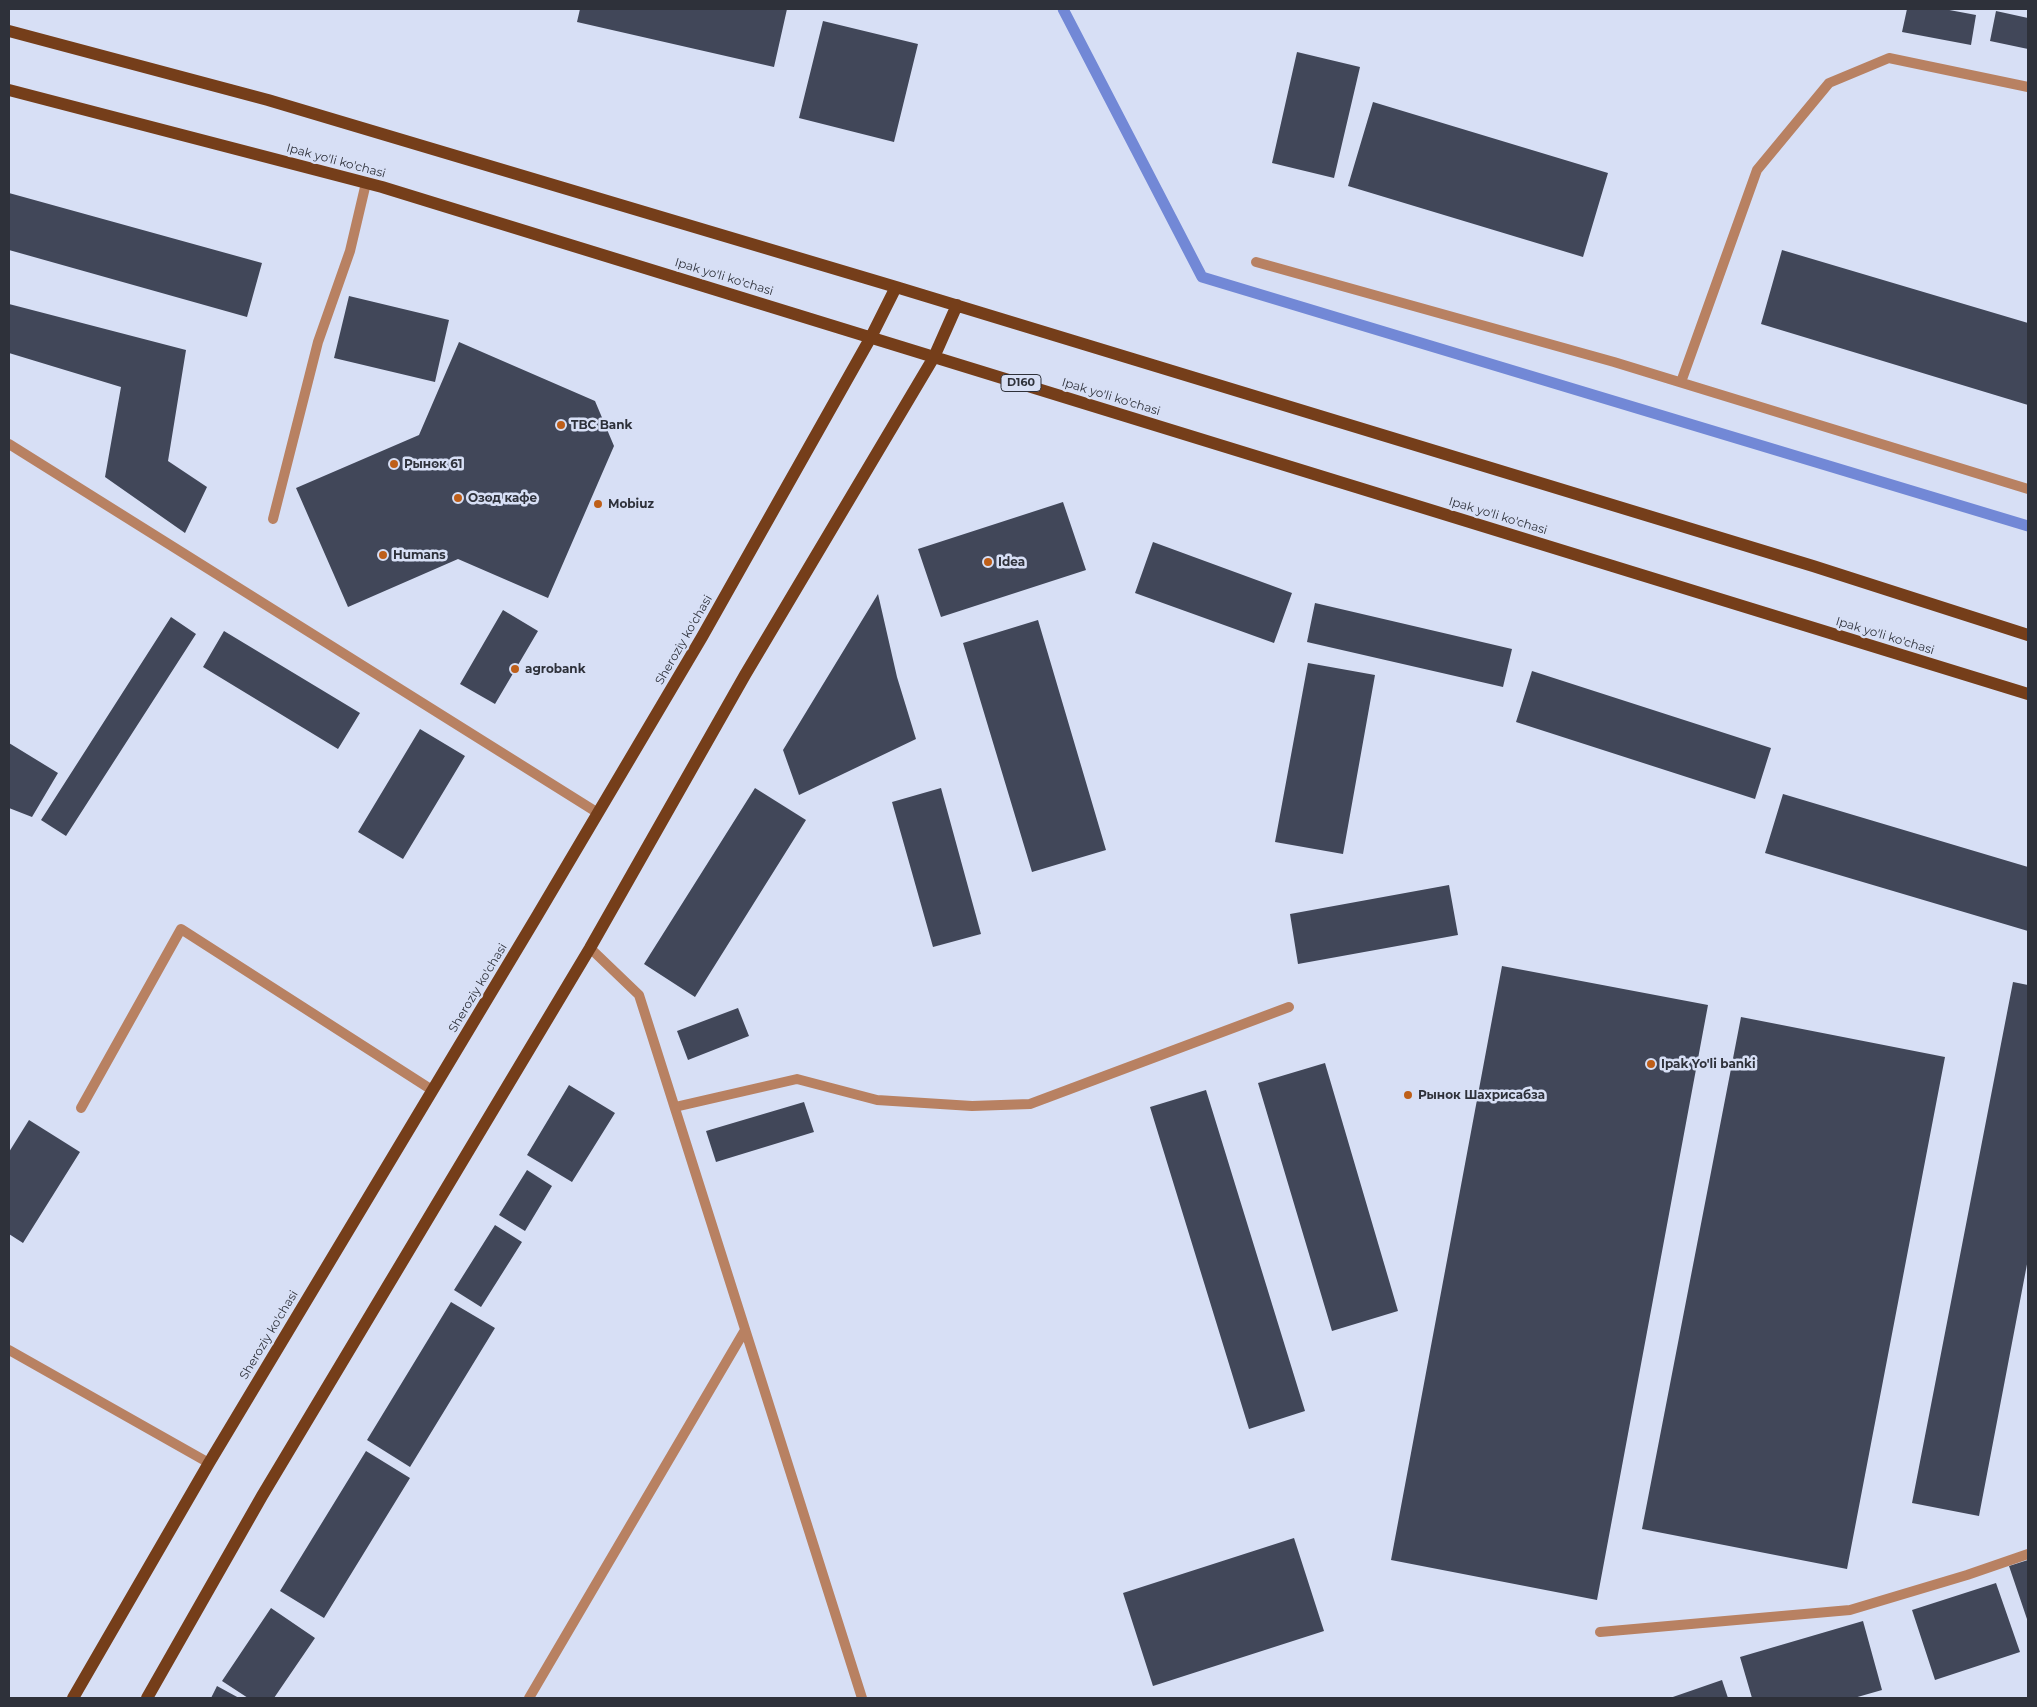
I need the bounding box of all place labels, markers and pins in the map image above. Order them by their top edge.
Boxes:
place label: TBC Bank [571,418,632,432]
marker: TBC Bank [555,419,567,431]
place label: Рынок 61 [404,457,462,471]
marker: Рынок 61 [388,458,400,470]
place label: Озод кафе [468,491,537,505]
marker: Озод кафе [452,492,464,504]
place label: Mobiuz [608,497,654,511]
marker: Mobiuz [592,498,604,510]
place label: Humans [393,548,446,562]
marker: Humans [377,549,389,561]
place label: Idea [998,555,1025,569]
marker: Idea [982,556,994,568]
place label: agrobank [525,662,586,676]
marker: agrobank [509,663,521,675]
place label: Ipak Yo'li banki [1661,1057,1756,1071]
marker: Ipak Yo'li banki [1645,1058,1657,1070]
place label: Рынок Шахрисабза [1418,1088,1545,1102]
marker: Рынок Шахрисабза [1402,1089,1414,1101]

